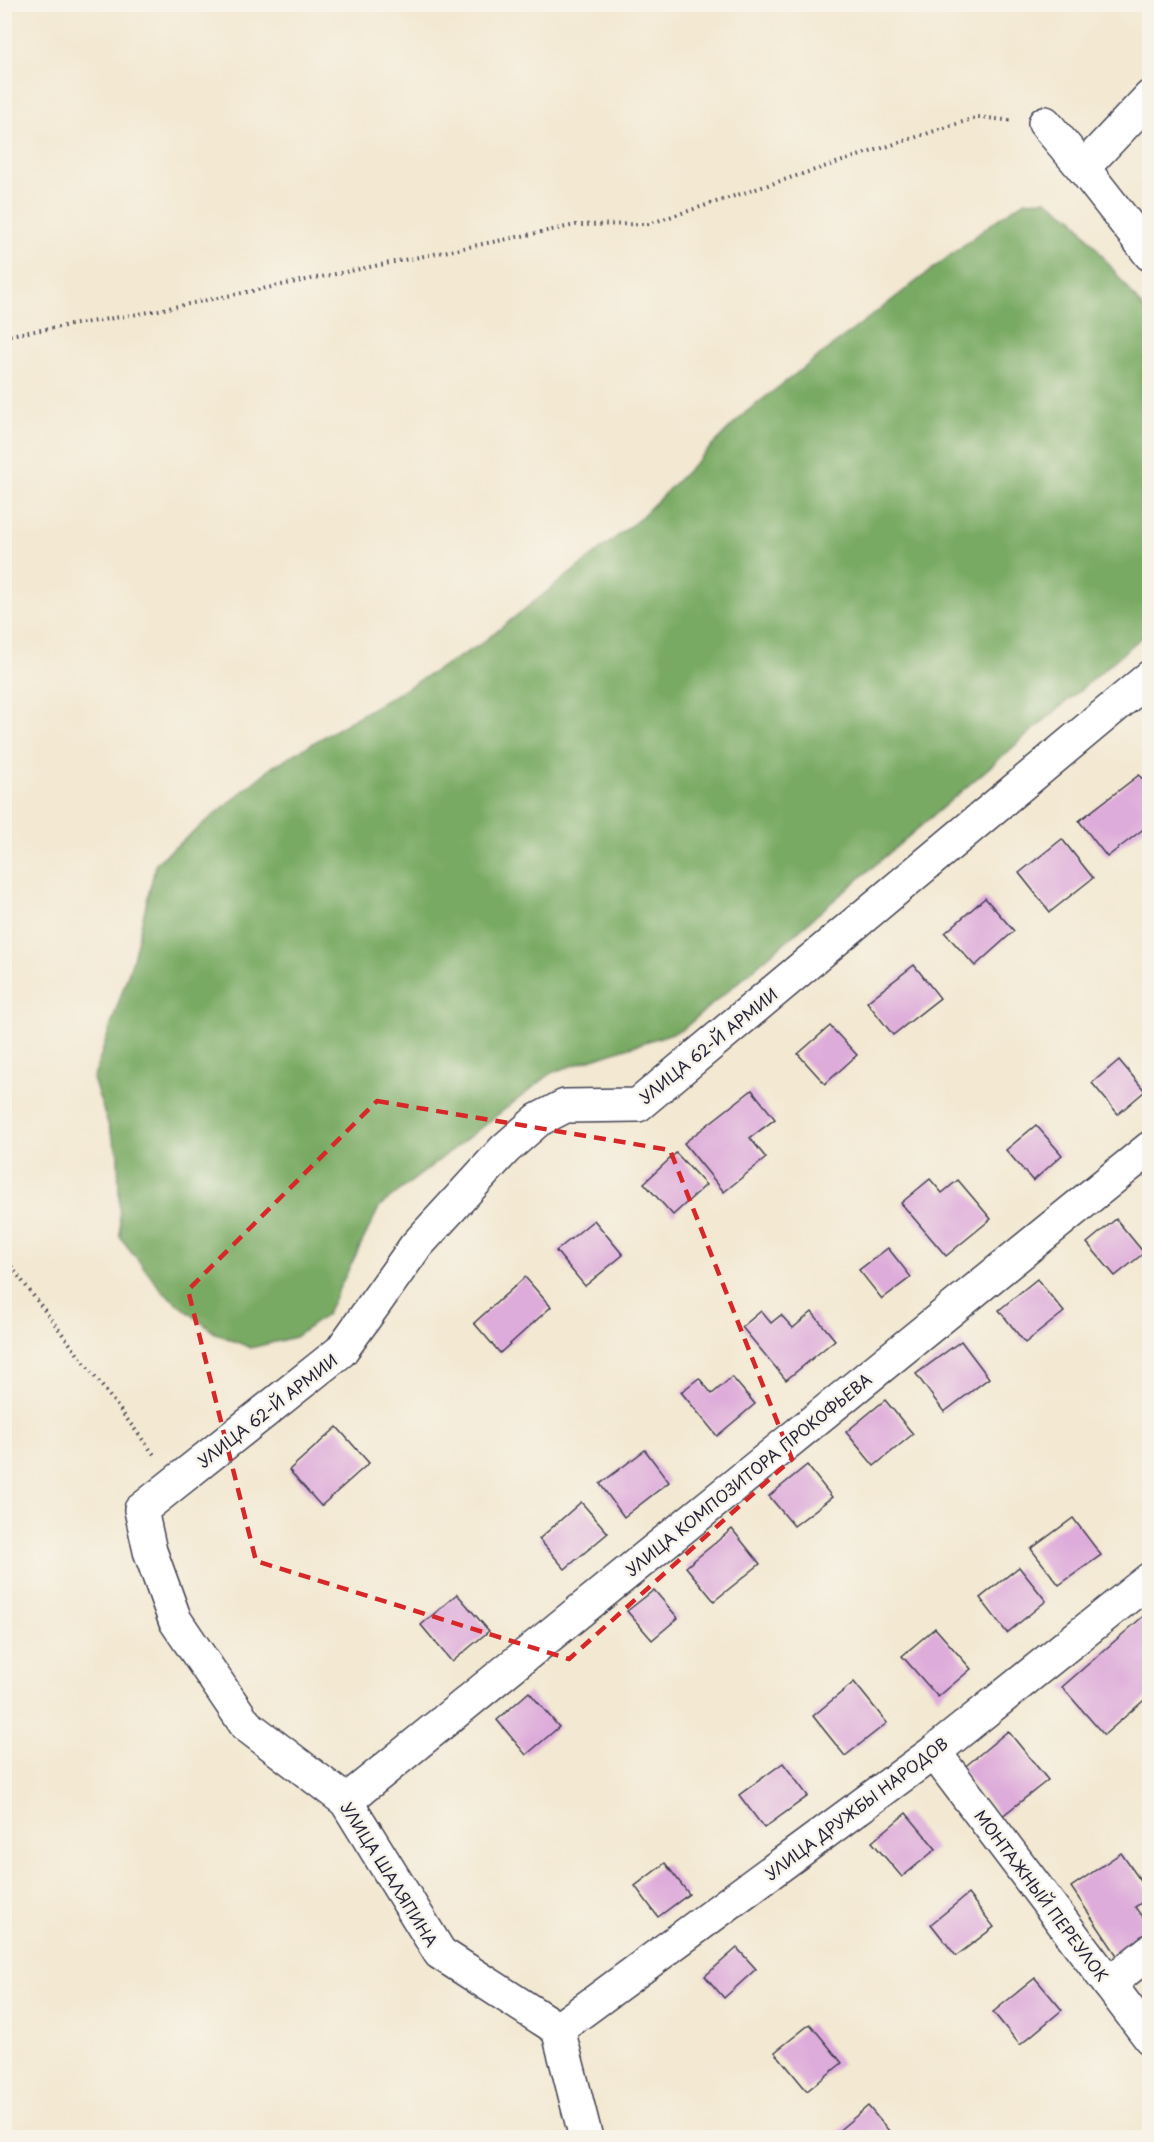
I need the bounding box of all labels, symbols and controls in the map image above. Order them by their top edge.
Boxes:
street label: УЛИЦА 62-Й АРМИИ [633,981,783,1109]
street label: УЛИЦА 62-Й АРМИИ [192,1348,342,1472]
street label: УЛИЦА КОМПОЗИТОРА ПРОКОФЬЕВА [620,1367,876,1581]
street label: УЛИЦА ДРУЖБЫ НАРОДОВ [759,1731,953,1885]
street label: УЛИЦА ШАЛЯПИНА [336,1797,444,1951]
street label: МОНТАЖНЫЙ ПЕРЕУЛОК [969,1804,1115,1986]

